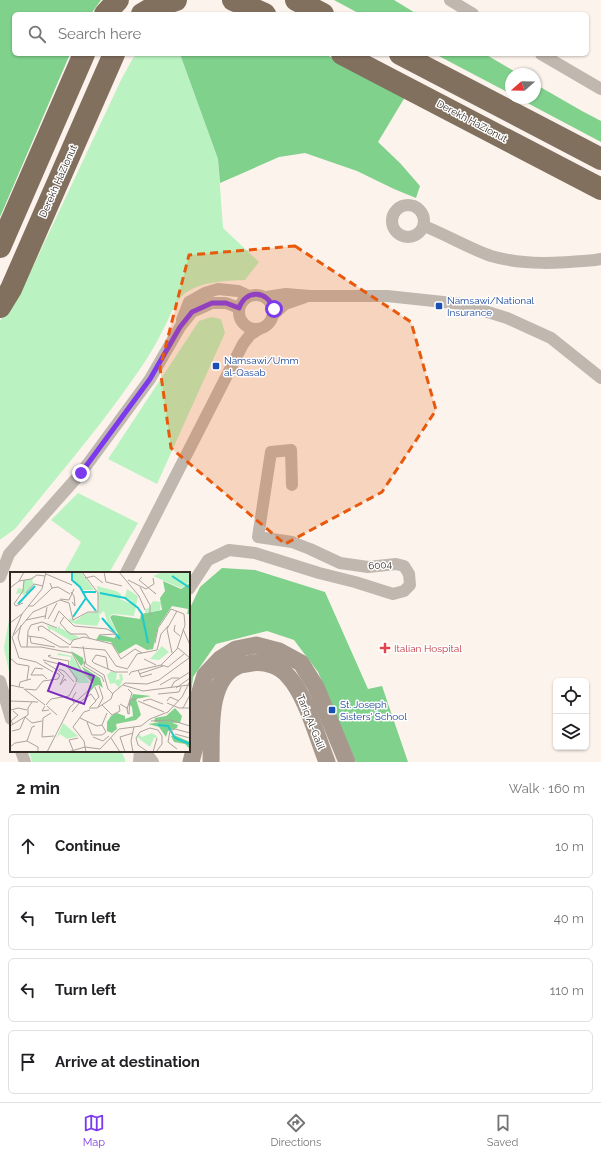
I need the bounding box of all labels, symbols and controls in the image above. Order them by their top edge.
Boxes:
search box [12,12,589,56]
icon: search [26,23,48,45]
text: Search here [58,25,141,43]
north arrow [505,68,541,104]
street label: Derekh HaZionut [435,98,510,145]
street label: Derekh HaZionut [37,142,79,219]
place label: Namsawi/National Insurance [447,295,535,318]
route start [265,300,283,318]
marker: Namsawi/National Insurance [434,301,444,311]
place label: Namsawi/Umm al-Qasab [224,355,299,378]
marker: Namsawi/Umm al-Qasab [211,361,221,371]
route end [72,464,90,482]
street label: 6004 [368,559,393,571]
inset map [10,572,190,752]
marker: Italian Hospital [379,642,391,654]
place label: Italian Hospital [394,643,462,654]
map controls [553,678,589,750]
button: locate [553,678,589,714]
street label: Tariq Al-Galil [295,693,327,751]
place label: St. Joseph Sisters' School [340,699,407,722]
marker: St. Joseph Sisters' School [327,705,337,715]
button: layers [553,714,589,750]
text: 2 min [16,778,60,798]
text: Walk · 160 m [509,781,585,796]
icon: ahead [17,835,39,857]
text: Continue [55,837,120,855]
text: 10 m [555,839,584,854]
icon: left [17,907,39,929]
text: Turn left [55,909,116,927]
text: 40 m [554,911,584,926]
icon: left [17,979,39,1001]
text: Turn left [55,981,116,999]
text: 110 m [550,983,584,998]
icon: arrive [17,1051,39,1073]
text: Arrive at destination [55,1053,200,1071]
tab: Map [83,1112,105,1149]
tab: Directions [271,1112,321,1149]
tab: Saved [487,1112,518,1149]

